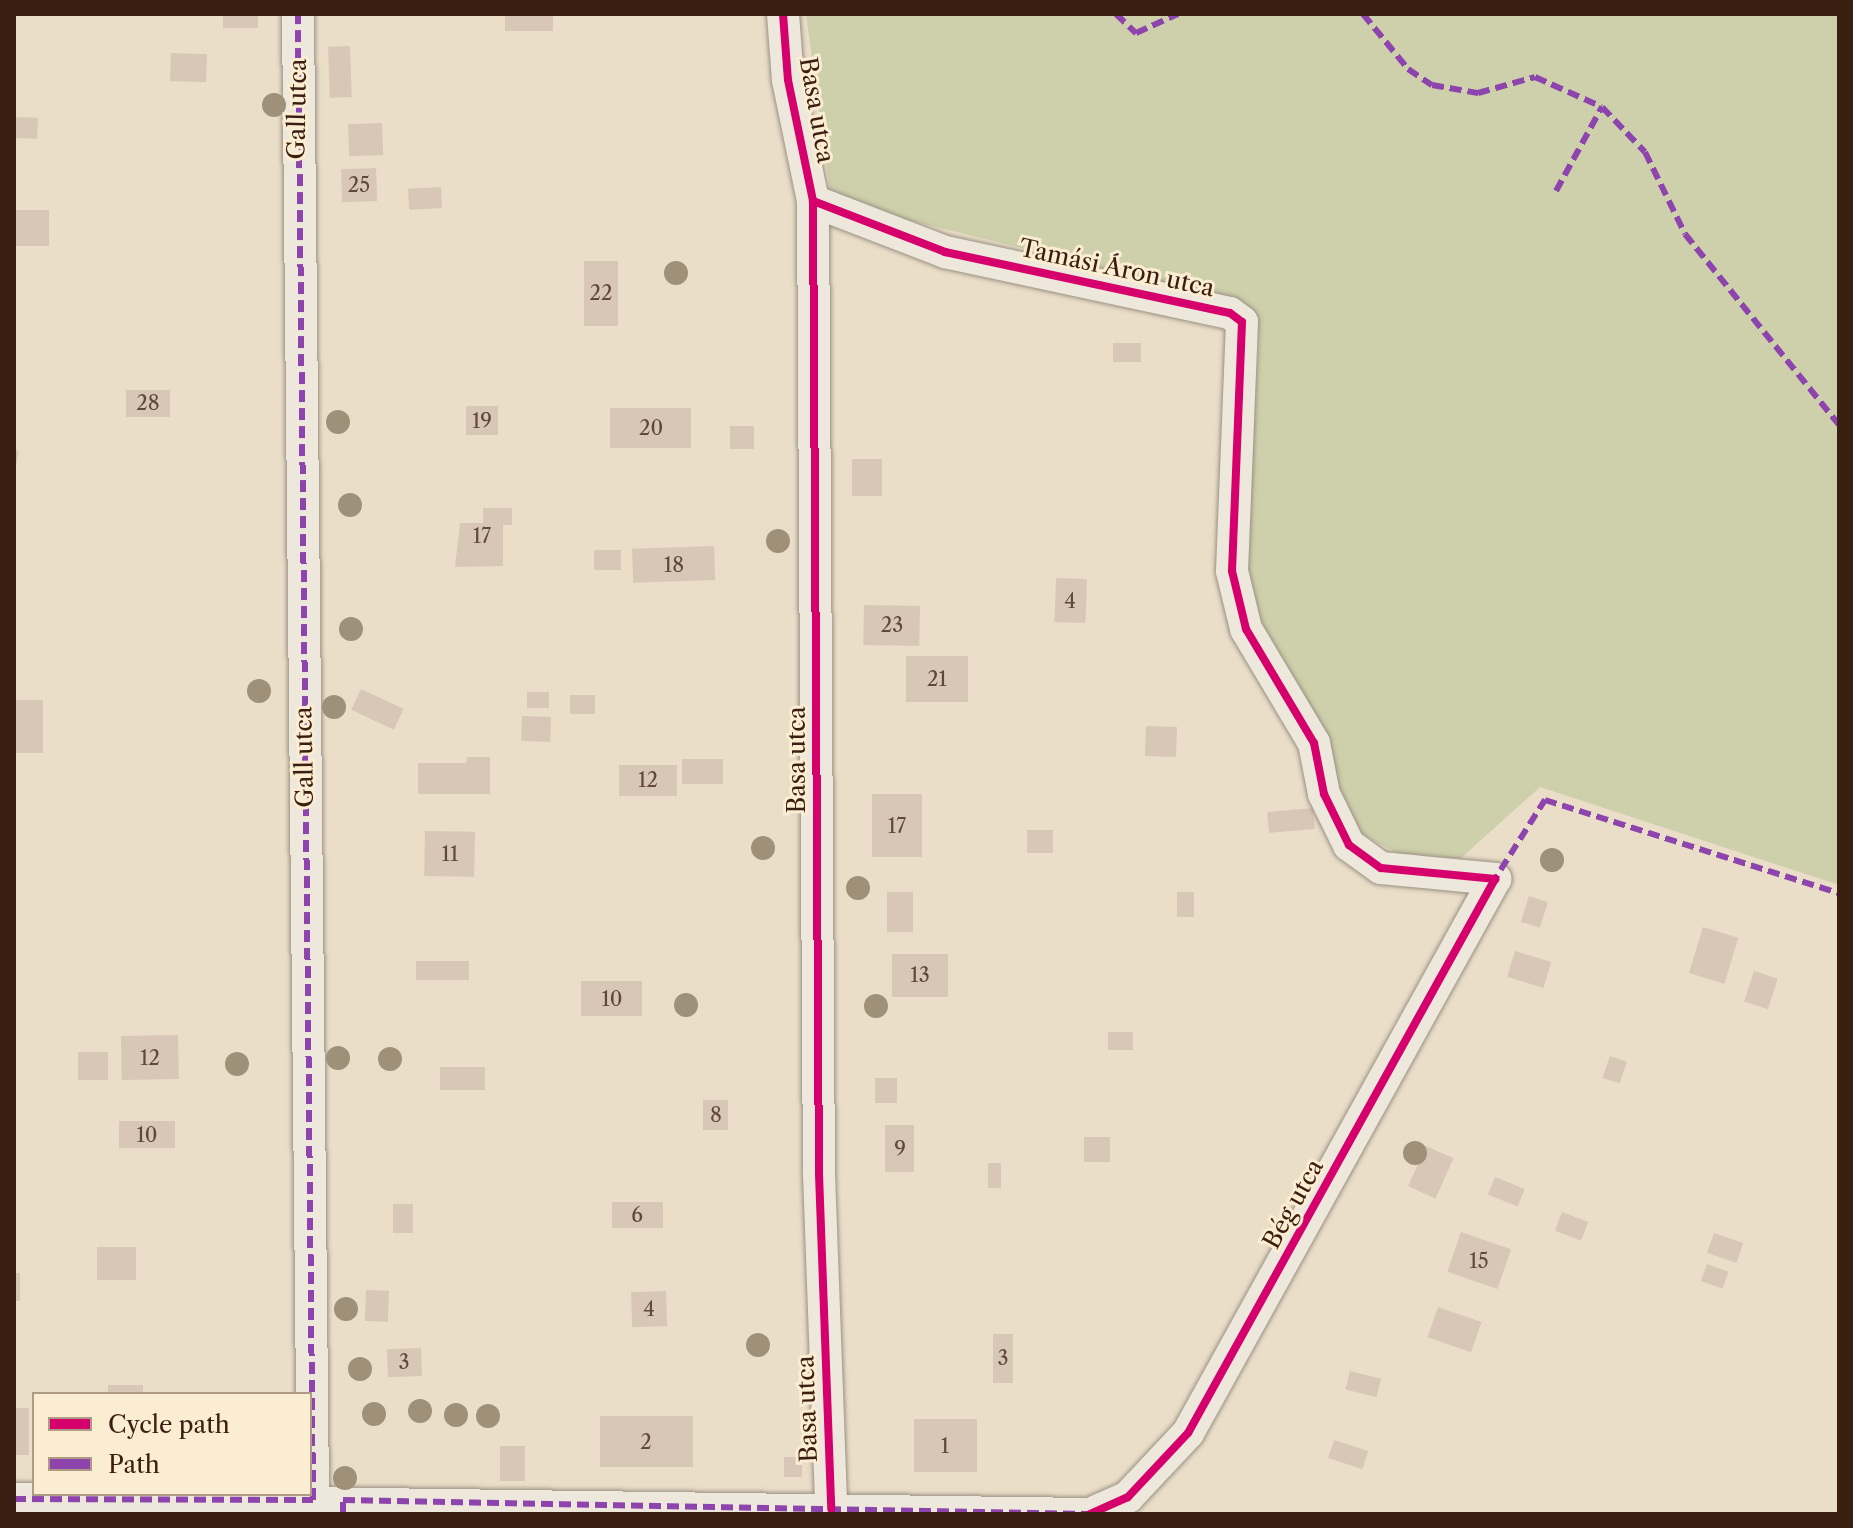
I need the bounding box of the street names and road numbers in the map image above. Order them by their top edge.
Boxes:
street label: Basa utca [793,55,841,165]
street label: Gall utca [282,58,312,160]
street label: Tamási Áron utca [1016,233,1218,303]
street label: Gall utca [289,706,319,808]
street label: Basa utca [783,706,811,814]
street label: Bég utca [1257,1154,1329,1254]
street label: Basa utca [791,1355,823,1463]

